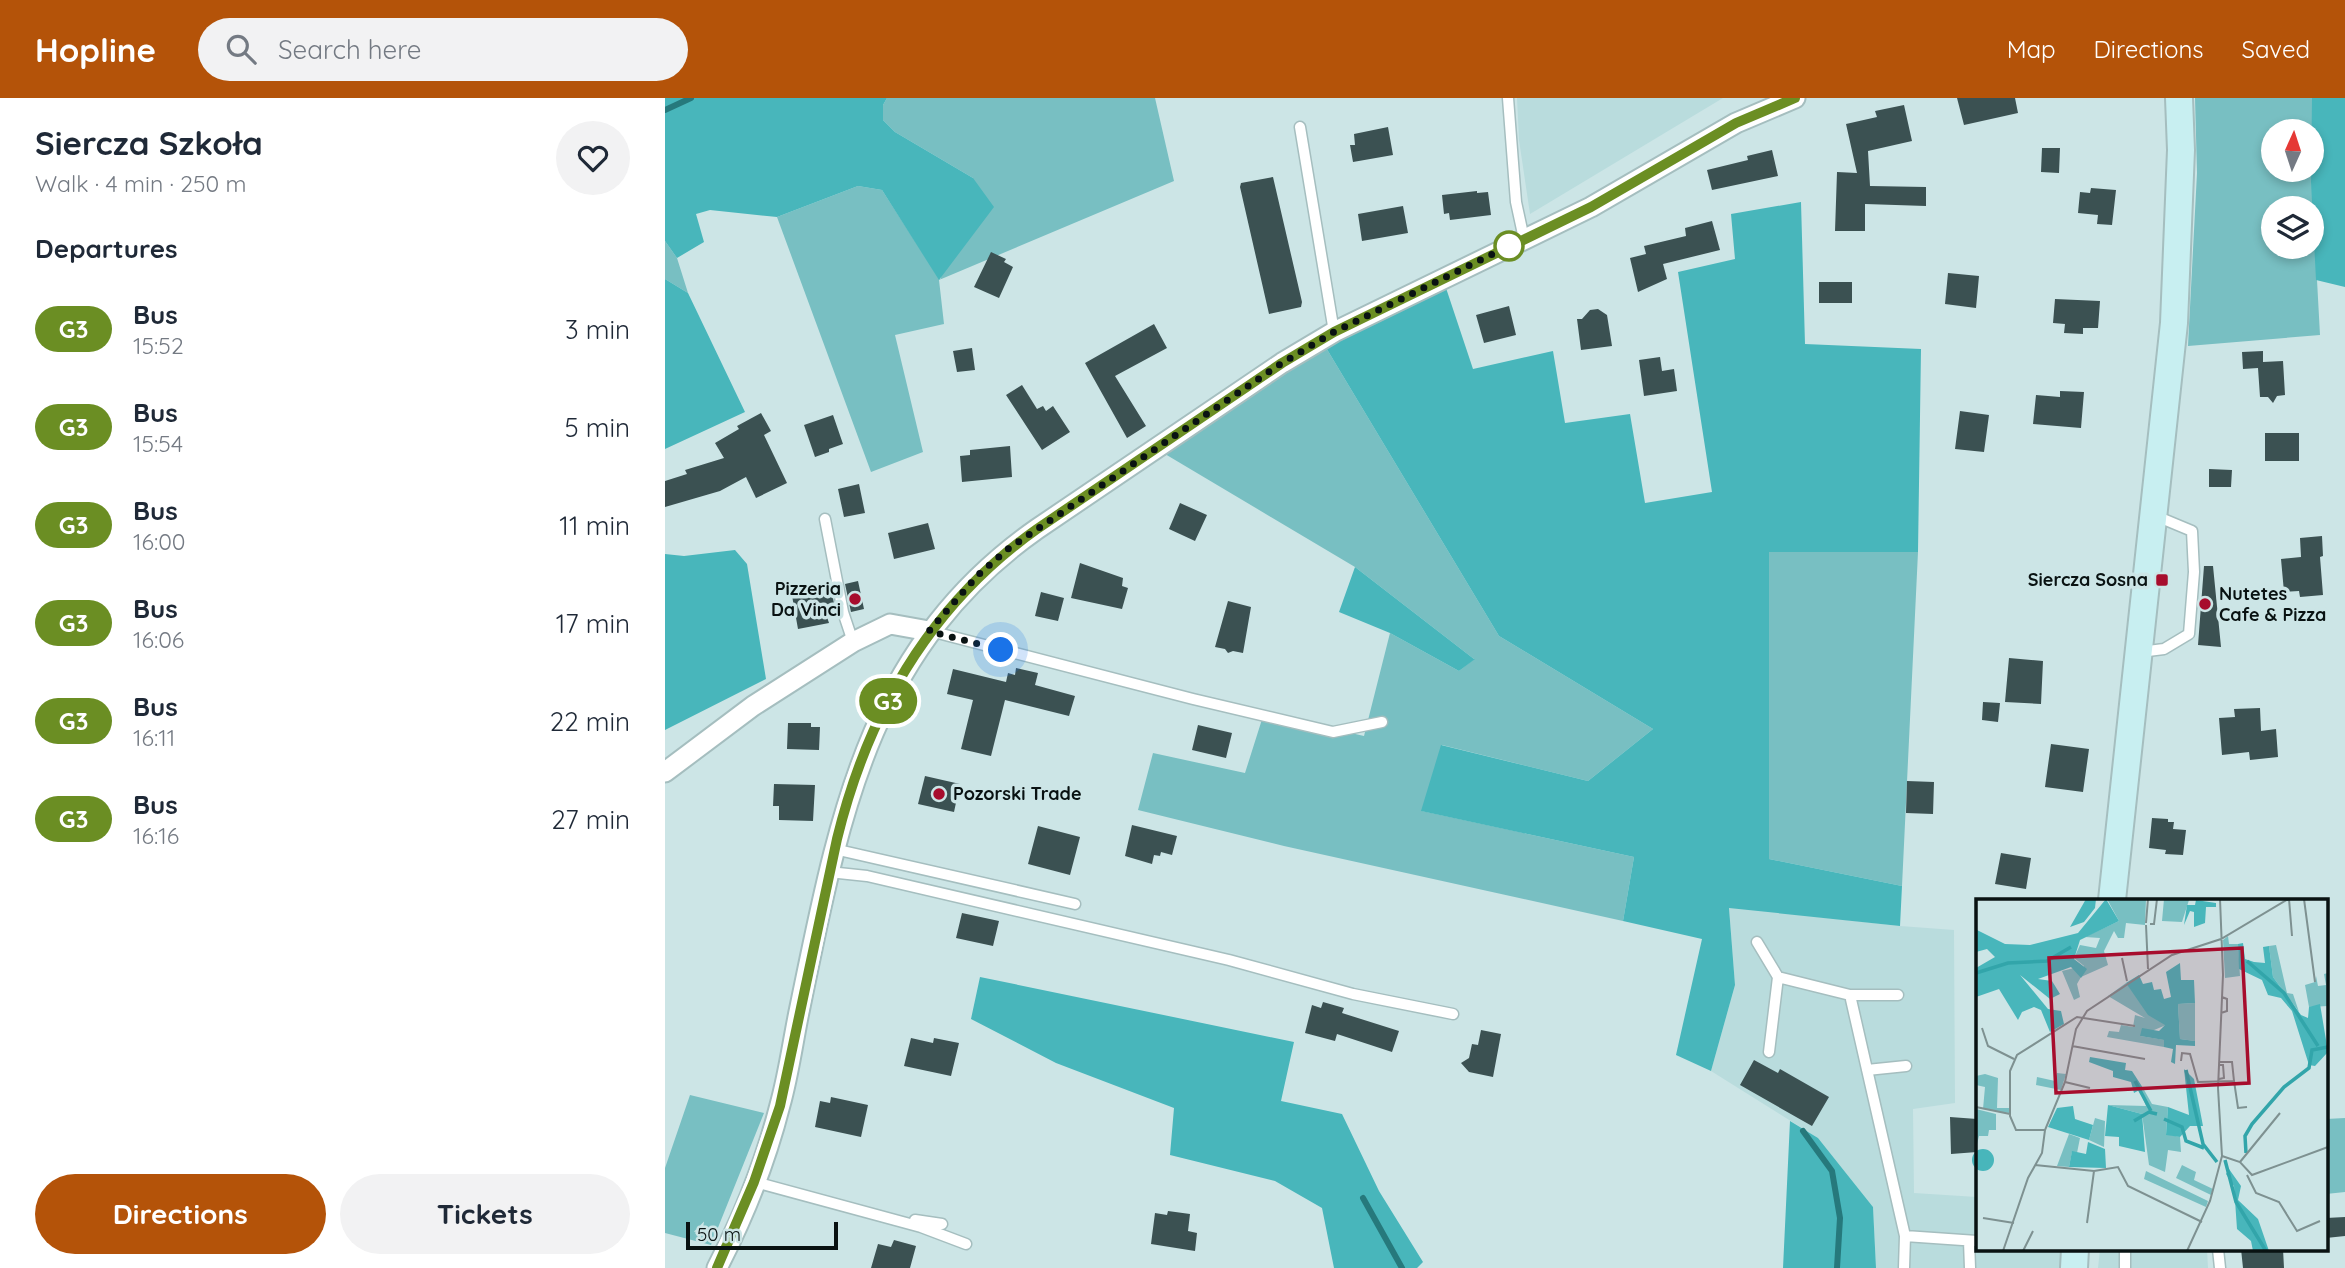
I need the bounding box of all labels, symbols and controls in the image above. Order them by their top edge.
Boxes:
search box [198,18,688,81]
text: Hopline [35,29,156,70]
icon: search [222,30,260,68]
text: Search here [278,33,421,66]
text: Map [2007,34,2056,64]
text: Directions [2094,34,2204,64]
text: Saved [2242,34,2310,64]
north arrow [2261,119,2324,182]
map controls [2261,119,2324,259]
button: heart [556,121,630,195]
text: Siercza Szkoła [35,122,263,163]
text: Walk · 4 min · 250 m [35,169,246,198]
button: layers [2261,196,2324,259]
unlabelled marker [1494,231,1524,261]
text: Departures [35,232,178,265]
text: Bus [133,298,178,331]
text: 3 min [565,313,630,346]
text: G3 [59,314,88,344]
text: 15:52 [133,331,184,360]
text: Bus [133,396,178,429]
text: 5 min [564,411,630,444]
text: G3 [59,412,88,442]
text: 15:54 [133,429,183,458]
text: Bus [133,494,178,527]
text: 11 min [559,509,630,542]
text: G3 [59,510,88,540]
text: 16:00 [133,527,186,556]
place label: Siercza Sosna [2028,568,2148,591]
marker: Siercza Sosna [2154,572,2170,588]
place label: Pizzeria Da Vinci [771,577,841,621]
place label: Nutetes Cafe & Pizza [2219,582,2326,626]
marker: Pizzeria Da Vinci [847,591,863,607]
text: Bus [133,592,178,625]
marker: Nutetes Cafe & Pizza [2197,596,2213,612]
text: 17 min [556,607,630,640]
text: G3 [59,608,88,638]
text: 16:06 [133,625,184,654]
your location [983,632,1018,667]
line badge: G3 [857,678,920,724]
text: G3 [873,686,903,716]
text: Bus [133,690,178,723]
text: 22 min [550,705,630,738]
text: G3 [59,706,88,736]
text: 16:11 [133,723,175,752]
place label: Pozorski Trade [953,782,1082,805]
marker: Pozorski Trade [931,786,947,802]
text: Bus [133,788,178,821]
text: 27 min [551,803,630,836]
text: G3 [59,804,88,834]
text: 16:16 [133,821,179,850]
inset map [1976,899,2327,1250]
button: Directions [35,1174,326,1254]
button: Tickets [340,1174,630,1254]
scale bar [686,1219,838,1251]
text: 50 m [697,1222,741,1246]

